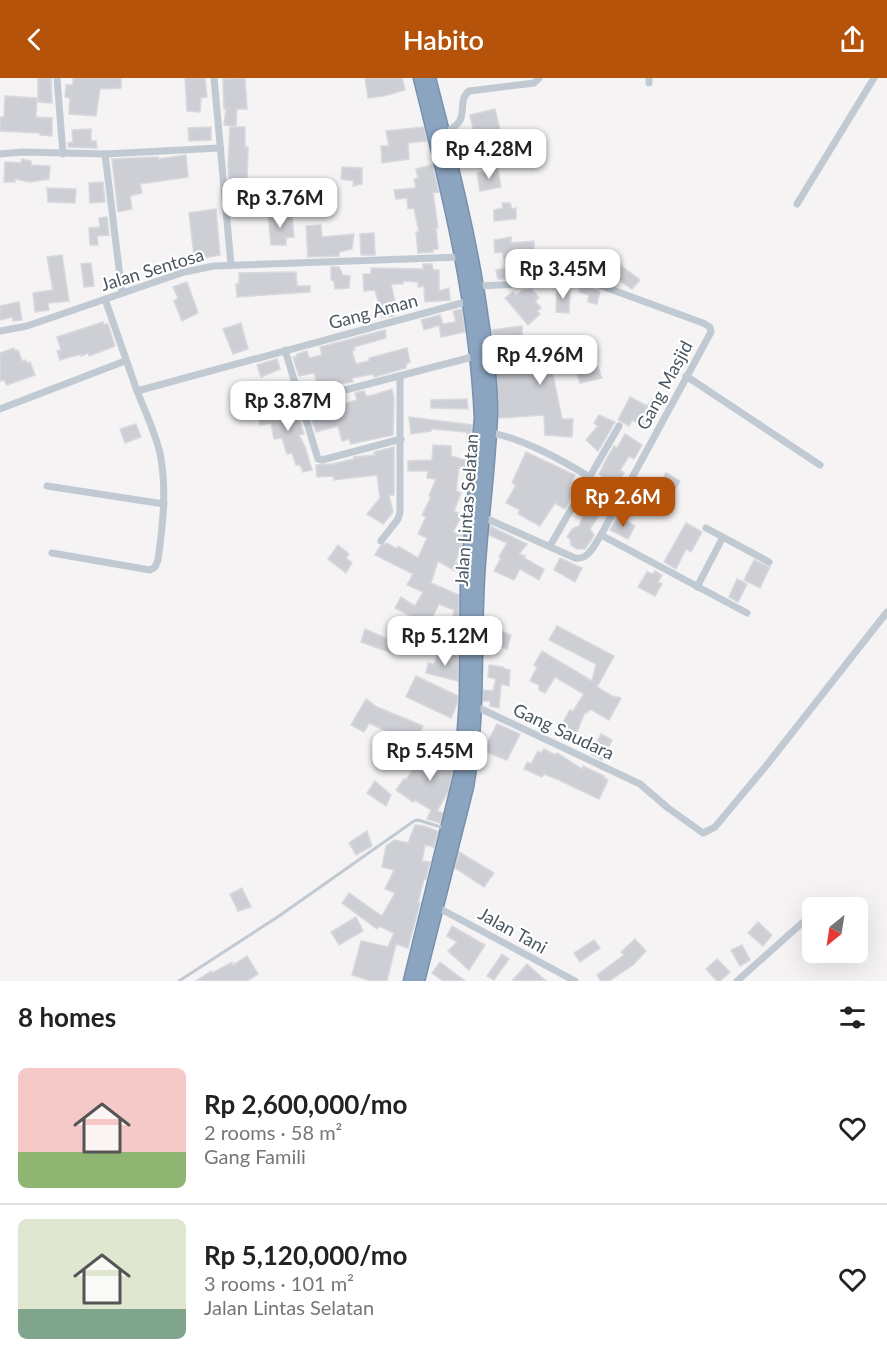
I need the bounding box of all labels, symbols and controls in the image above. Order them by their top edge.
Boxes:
icon: back [18,23,51,56]
text: Habito [403,23,484,56]
icon: share [836,23,869,56]
pin: Rp 4.28M [427,129,551,180]
text: Rp 4.28M [445,136,533,160]
pin: Rp 3.76M [218,178,342,229]
text: Rp 3.76M [236,185,324,209]
street label: Jalan Sentosa [98,243,206,295]
pin: Rp 3.45M [501,249,625,300]
text: Rp 3.45M [519,256,607,280]
street label: Gang Aman [326,289,420,333]
pin: Rp 4.96M [478,335,602,386]
street label: Gang Masjid [631,337,697,433]
text: Rp 4.96M [496,342,584,366]
pin: Rp 3.87M [226,381,350,432]
text: Rp 3.87M [244,388,332,412]
street label: Jalan Lintas Selatan [450,433,482,587]
pin: Rp 2.6M [568,477,678,528]
text: Rp 2.6M [585,484,661,508]
pin: Rp 5.12M [383,616,507,667]
text: Rp 5.12M [401,623,489,647]
street label: Gang Saudara [510,698,618,764]
pin: Rp 5.45M [368,731,492,782]
text: Rp 5.45M [386,738,474,762]
north arrow [802,897,868,963]
map controls [802,897,868,963]
street label: Jalan Tani [475,902,551,958]
text: 8 homes [18,1001,116,1033]
icon: filters [836,1001,869,1034]
text: Rp 2,600,000/mo [204,1088,407,1120]
icon: home [66,1092,138,1164]
icon: heart [836,1112,869,1145]
text: 2 rooms · 58 m² [204,1120,342,1144]
text: Gang Famili [204,1144,306,1168]
text: Rp 5,120,000/mo [204,1239,407,1271]
icon: home [66,1243,138,1315]
icon: heart [836,1263,869,1296]
text: 3 rooms · 101 m² [204,1271,354,1295]
text: Jalan Lintas Selatan [204,1295,374,1319]

